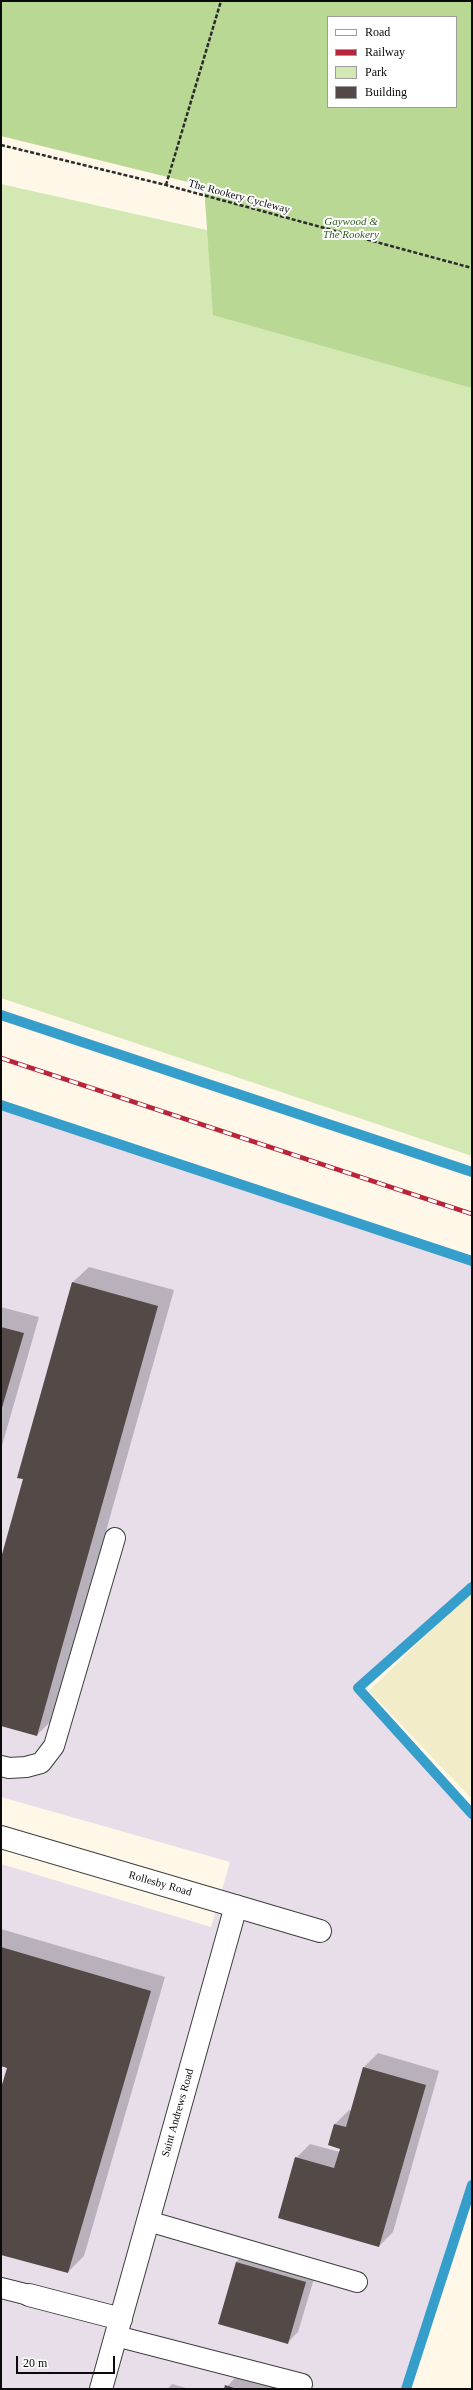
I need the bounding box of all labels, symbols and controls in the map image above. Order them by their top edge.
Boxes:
legend [327,16,457,108]
text: Road [365,25,390,39]
text: Railway [365,45,405,59]
text: Park [365,65,387,79]
text: Building [365,85,407,99]
street label: The Rookery Cycleway [187,177,291,217]
park label: Gaywood & The Rookery [323,215,379,241]
street label: Rollesby Road [127,1869,193,1899]
street label: Saint Andrews Road [159,2067,197,2159]
scale bar [18,2348,117,2374]
text: 20 m [23,2356,47,2370]

